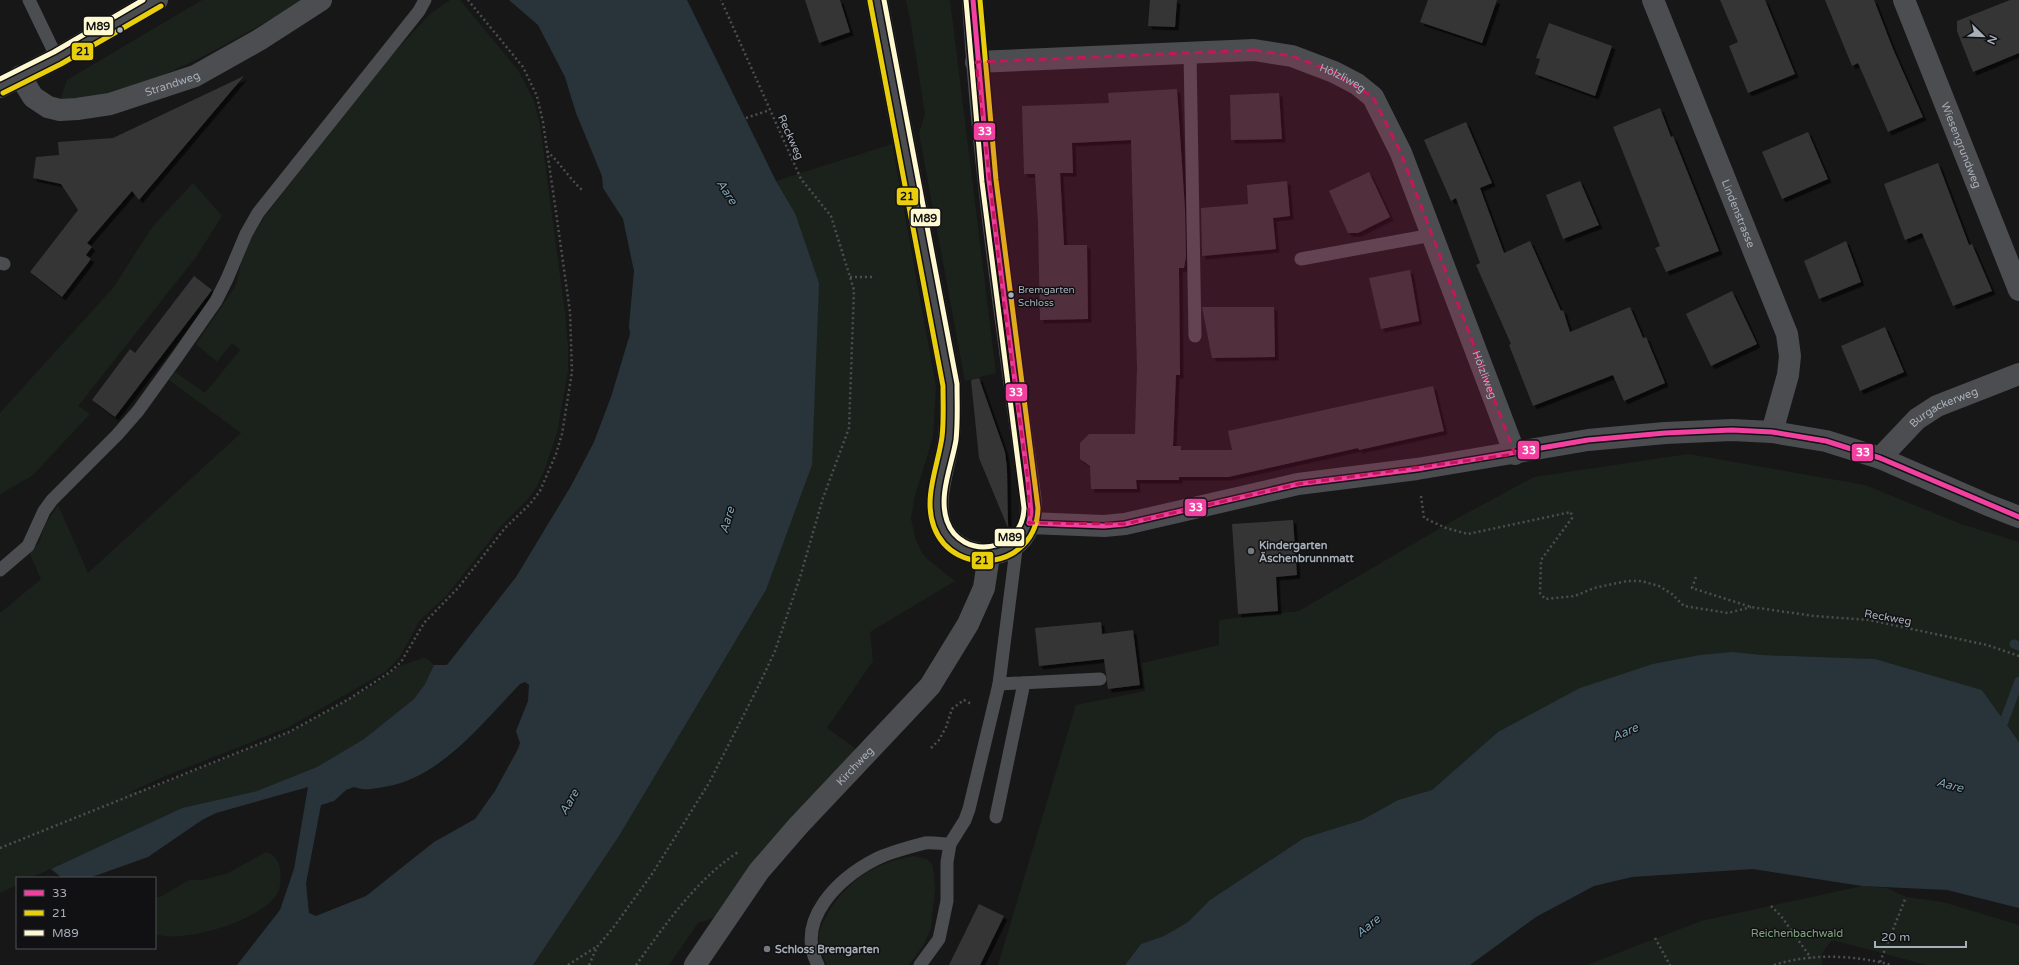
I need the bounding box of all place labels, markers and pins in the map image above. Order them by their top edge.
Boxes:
unlabelled marker [115,25,125,35]
place label: Bremgarten Schloss [1018,284,1075,309]
marker: Bremgarten Schloss [1006,290,1016,300]
place label: Kindergarten Äschenbrunnmatt [1259,539,1355,565]
marker: Kindergarten Äschenbrunnmatt [1246,546,1256,556]
place label: Schloss Bremgarten [775,943,880,957]
marker: Schloss Bremgarten [762,944,772,954]

